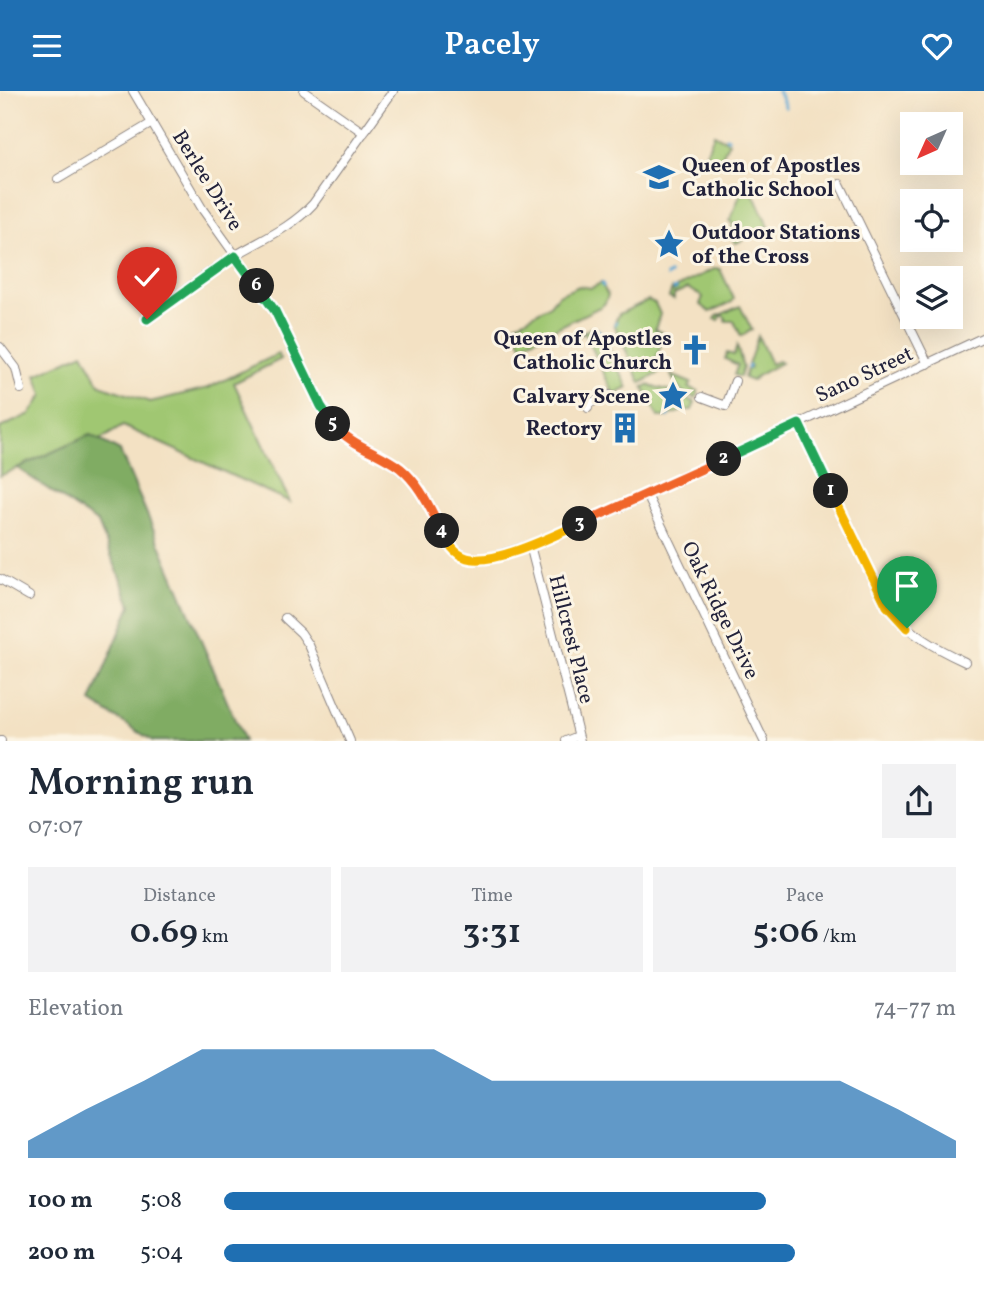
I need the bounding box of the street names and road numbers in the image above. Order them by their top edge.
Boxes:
street label: Berlee Drive [164,125,249,237]
street label: Sano Street [811,340,918,411]
street label: Oak Ridge Drive [674,537,766,685]
street label: Hillcrest Place [541,572,601,707]

